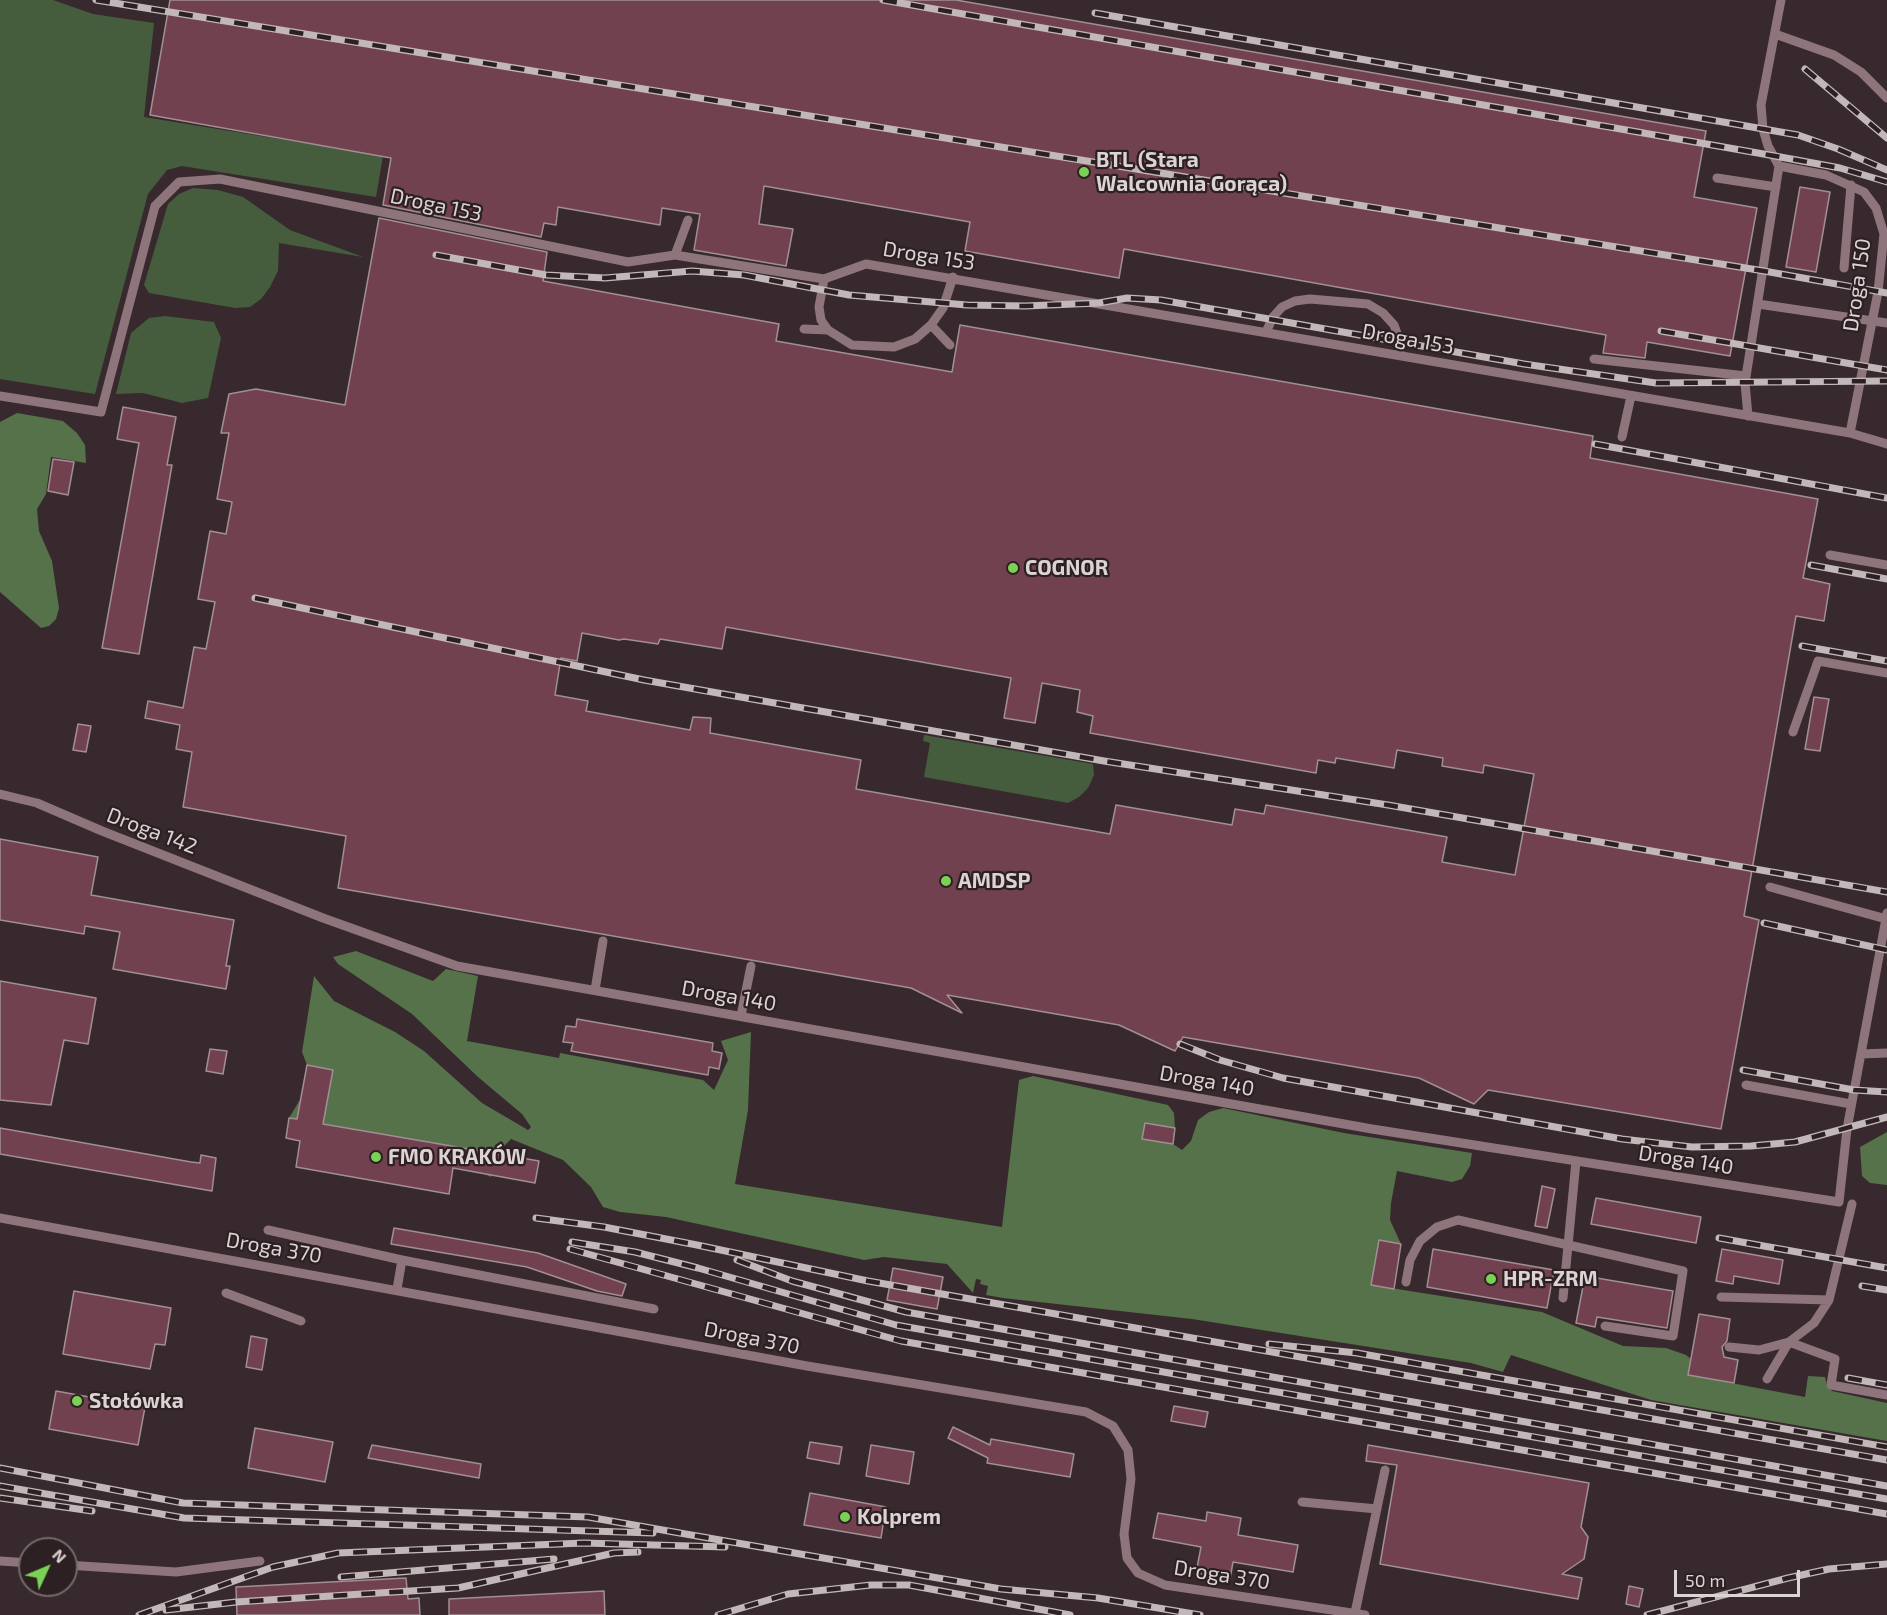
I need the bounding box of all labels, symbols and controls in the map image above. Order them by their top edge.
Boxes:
place label: BTL (Stara Walcownia Gorąca) [1096,147,1287,197]
marker: BTL (Stara Walcownia Gorąca) [1077,165,1091,179]
street label: Droga 153 [388,183,484,227]
street label: Droga 153 [881,236,977,276]
street label: Droga 150 [1838,237,1876,333]
street label: Droga 153 [1360,319,1456,359]
place label: COGNOR [1025,555,1108,581]
marker: COGNOR [1006,561,1020,575]
street label: Droga 142 [103,802,201,860]
place label: AMDSP [958,868,1031,894]
marker: AMDSP [939,874,953,888]
street label: Droga 140 [680,975,778,1017]
street label: Droga 140 [1158,1060,1256,1102]
street label: Droga 140 [1637,1140,1735,1180]
place label: FMO KRAKÓW [388,1144,526,1170]
marker: FMO KRAKÓW [369,1150,383,1164]
street label: Droga 370 [224,1227,324,1269]
place label: HPR-ZRM [1503,1266,1598,1292]
marker: HPR-ZRM [1484,1272,1498,1286]
street label: Droga 370 [702,1316,802,1360]
place label: Stołówka [89,1388,184,1414]
marker: Stołówka [70,1394,84,1408]
place label: Kolprem [857,1504,941,1530]
marker: Kolprem [838,1510,852,1524]
north arrow [18,1537,78,1597]
text: N [49,1545,71,1566]
street label: Droga 370 [1172,1555,1272,1595]
scale bar [1677,1558,1803,1596]
text: 50 m [1685,1569,1725,1591]

